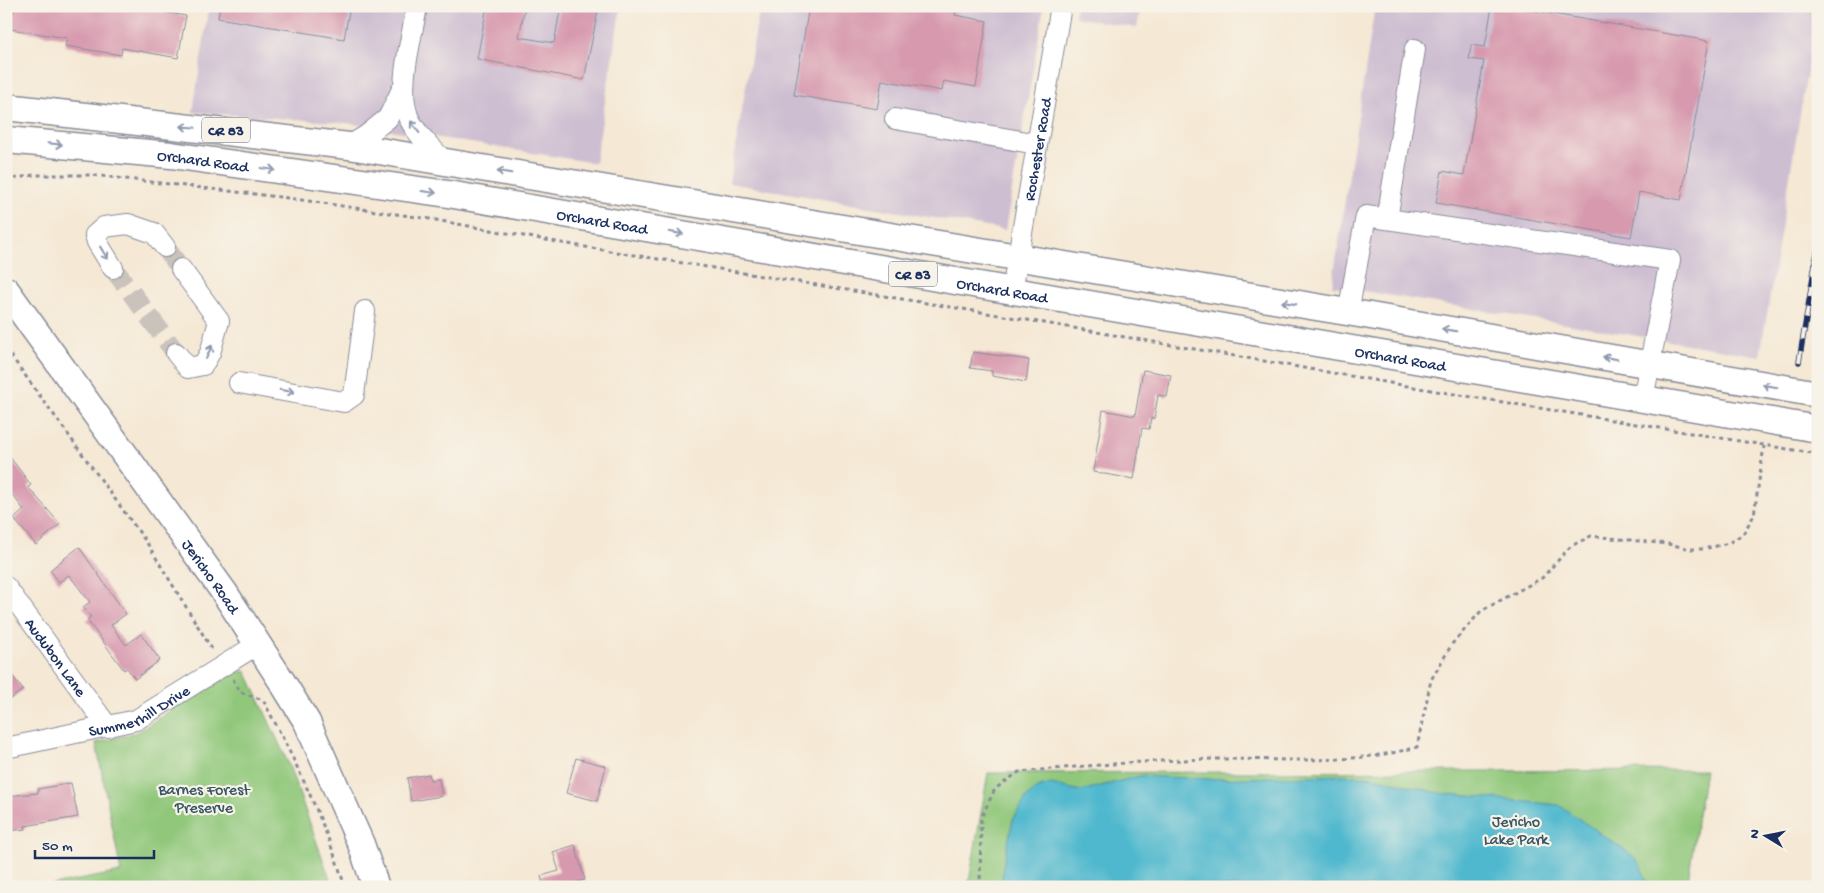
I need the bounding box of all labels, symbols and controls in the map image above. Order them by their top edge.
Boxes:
street label: Rochester Road [1022,95,1058,203]
road number: CR 83 [202,118,250,142]
one-way arrow [410,120,420,134]
one-way arrow [180,122,196,131]
one-way arrow [46,140,62,149]
street label: Orchard Road [156,148,251,179]
one-way arrow [260,164,276,174]
one-way arrow [496,167,512,176]
one-way arrow [421,187,437,197]
street label: Orchard Road [555,207,650,241]
one-way arrow [667,228,683,238]
one-way arrow [99,246,109,260]
road number: CR 83 [889,262,937,286]
street label: Orchard Road [955,275,1050,310]
one-way arrow [1282,298,1298,308]
one-way arrow [1442,325,1458,335]
street label: Orchard Road [1353,344,1449,378]
one-way arrow [205,345,215,360]
one-way arrow [1602,353,1618,363]
one-way arrow [1762,380,1778,390]
one-way arrow [279,387,295,397]
street label: Jericho Road [176,537,242,620]
street label: Audubon Lane [19,616,89,702]
street label: Summerhill Drive [87,682,195,743]
park label: Barnes Forest Preserve [157,782,251,819]
north arrow [1742,810,1792,860]
park label: Jericho Lake Park [1484,814,1550,851]
scale bar [35,828,154,860]
text: N [1746,828,1765,840]
text: 50 m [42,838,73,856]

